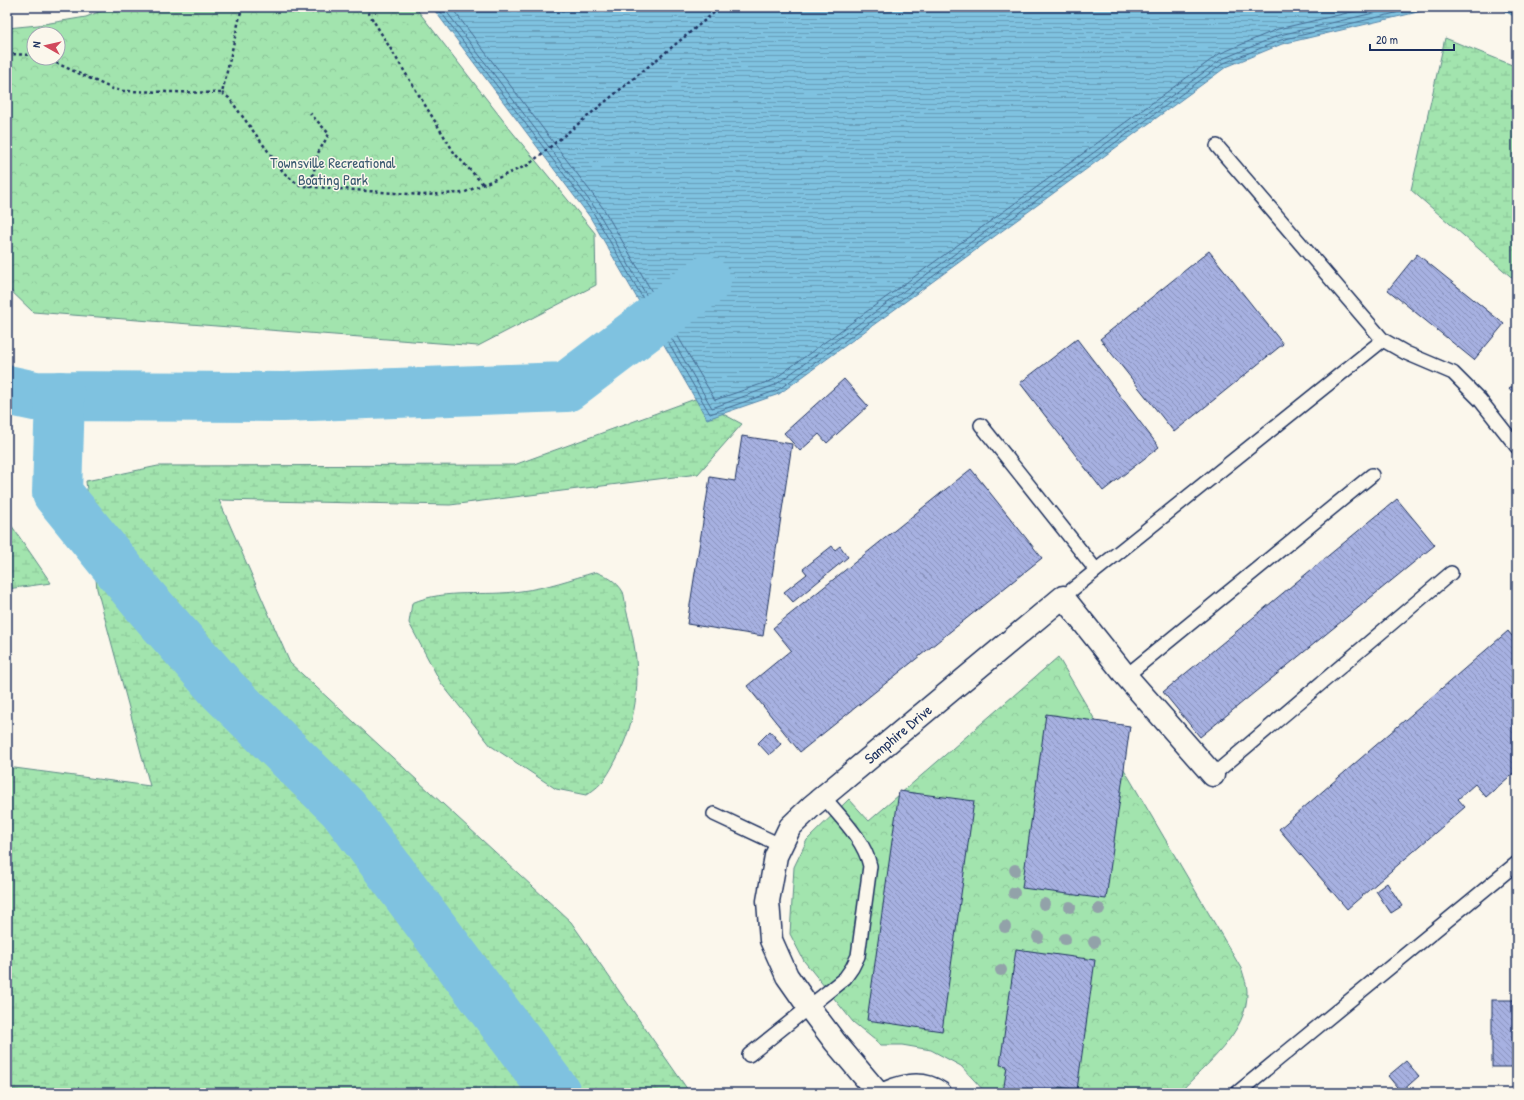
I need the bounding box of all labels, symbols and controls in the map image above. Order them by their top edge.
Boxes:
north arrow [26,26,66,66]
scale bar [1370,26,1454,52]
text: 20 m [1376,31,1398,48]
text: N [29,41,43,48]
park label: Townsville Recreational Boating Park [270,152,396,190]
street label: Samphire Drive [860,699,936,769]

